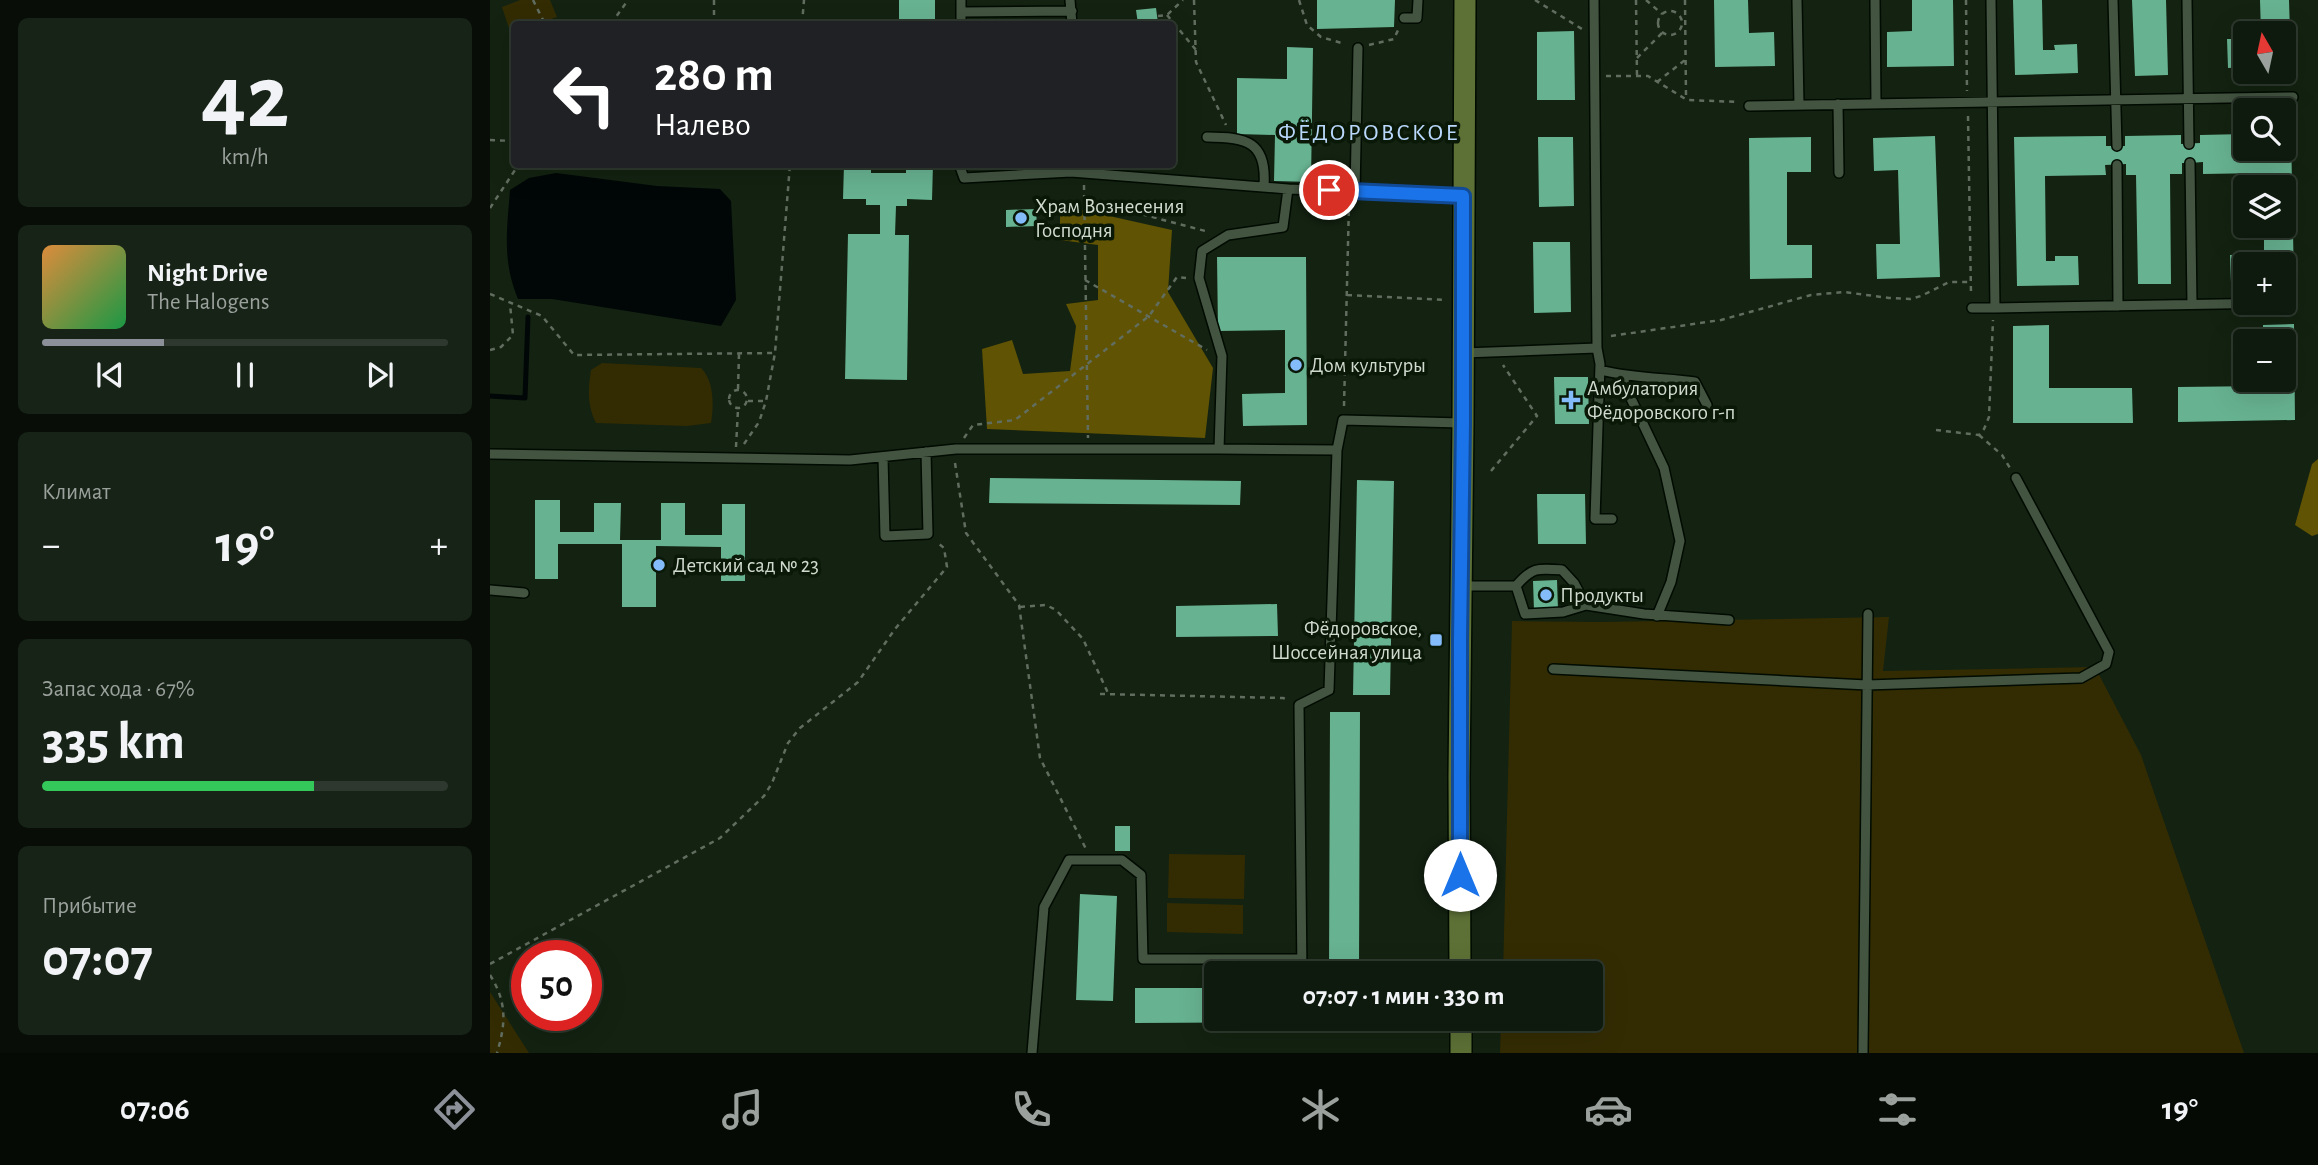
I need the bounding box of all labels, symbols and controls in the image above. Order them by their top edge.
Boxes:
north arrow [2233,21,2296,84]
map controls [2233,21,2296,392]
icon: left [539,49,630,140]
text: 280 m [654,51,774,100]
text: 42 [201,53,289,144]
button: search [2233,98,2296,161]
text: Налево [654,109,751,141]
district label: ФЁДОРОВСКОЕ [1278,120,1460,145]
text: km/h [221,146,269,169]
pin [1299,160,1359,220]
icon: arrive [1310,171,1348,209]
button: layers [2233,175,2296,238]
place label: Храм Вознесения Господня [1035,196,1184,241]
marker: Храм Вознесения Господня [1013,210,1029,226]
button: + [2233,252,2296,315]
text: Night Drive [147,260,268,286]
text: The Halogens [147,291,269,314]
button: − [2233,329,2296,392]
place label: Дом культуры [1310,355,1426,376]
icon: previous [91,356,129,394]
icon: pause [226,356,264,394]
icon: next [361,356,399,394]
marker: Дом культуры [1288,357,1304,373]
place label: Амбулатория Фёдоровского г-п [1587,378,1736,423]
marker: Амбулатория Фёдоровского г-п [1561,390,1581,410]
text: Климат [42,481,111,504]
text: 19° [215,519,275,571]
text: − [42,527,60,565]
text: + [430,527,448,565]
place label: Детский сад № 23 [673,555,819,576]
marker: Детский сад № 23 [651,557,667,573]
place label: Продукты [1560,585,1644,606]
marker: Продукты [1538,587,1554,603]
place label: Фёдоровское, Шоссейная улица [1271,618,1422,663]
marker: Фёдоровское, Шоссейная улица [1428,632,1444,648]
text: Запас хода · 67% [42,678,195,701]
text: 335 km [42,716,185,768]
position arrow [1423,838,1497,912]
text: Прибытие [42,895,137,918]
text: 07:07 [42,933,153,985]
speed limit sign: 50 [511,940,602,1031]
text: 07:07 · 1 мин · 330 m [1303,983,1504,1009]
icon: directions [430,1085,479,1134]
icon: music [718,1085,767,1134]
icon: phone [1007,1085,1056,1134]
icon: climate [1296,1085,1345,1134]
icon: car [1584,1085,1633,1134]
icon: filters [1873,1085,1922,1134]
text: 07:06 [120,1093,190,1125]
text: 19° [2162,1093,2198,1125]

